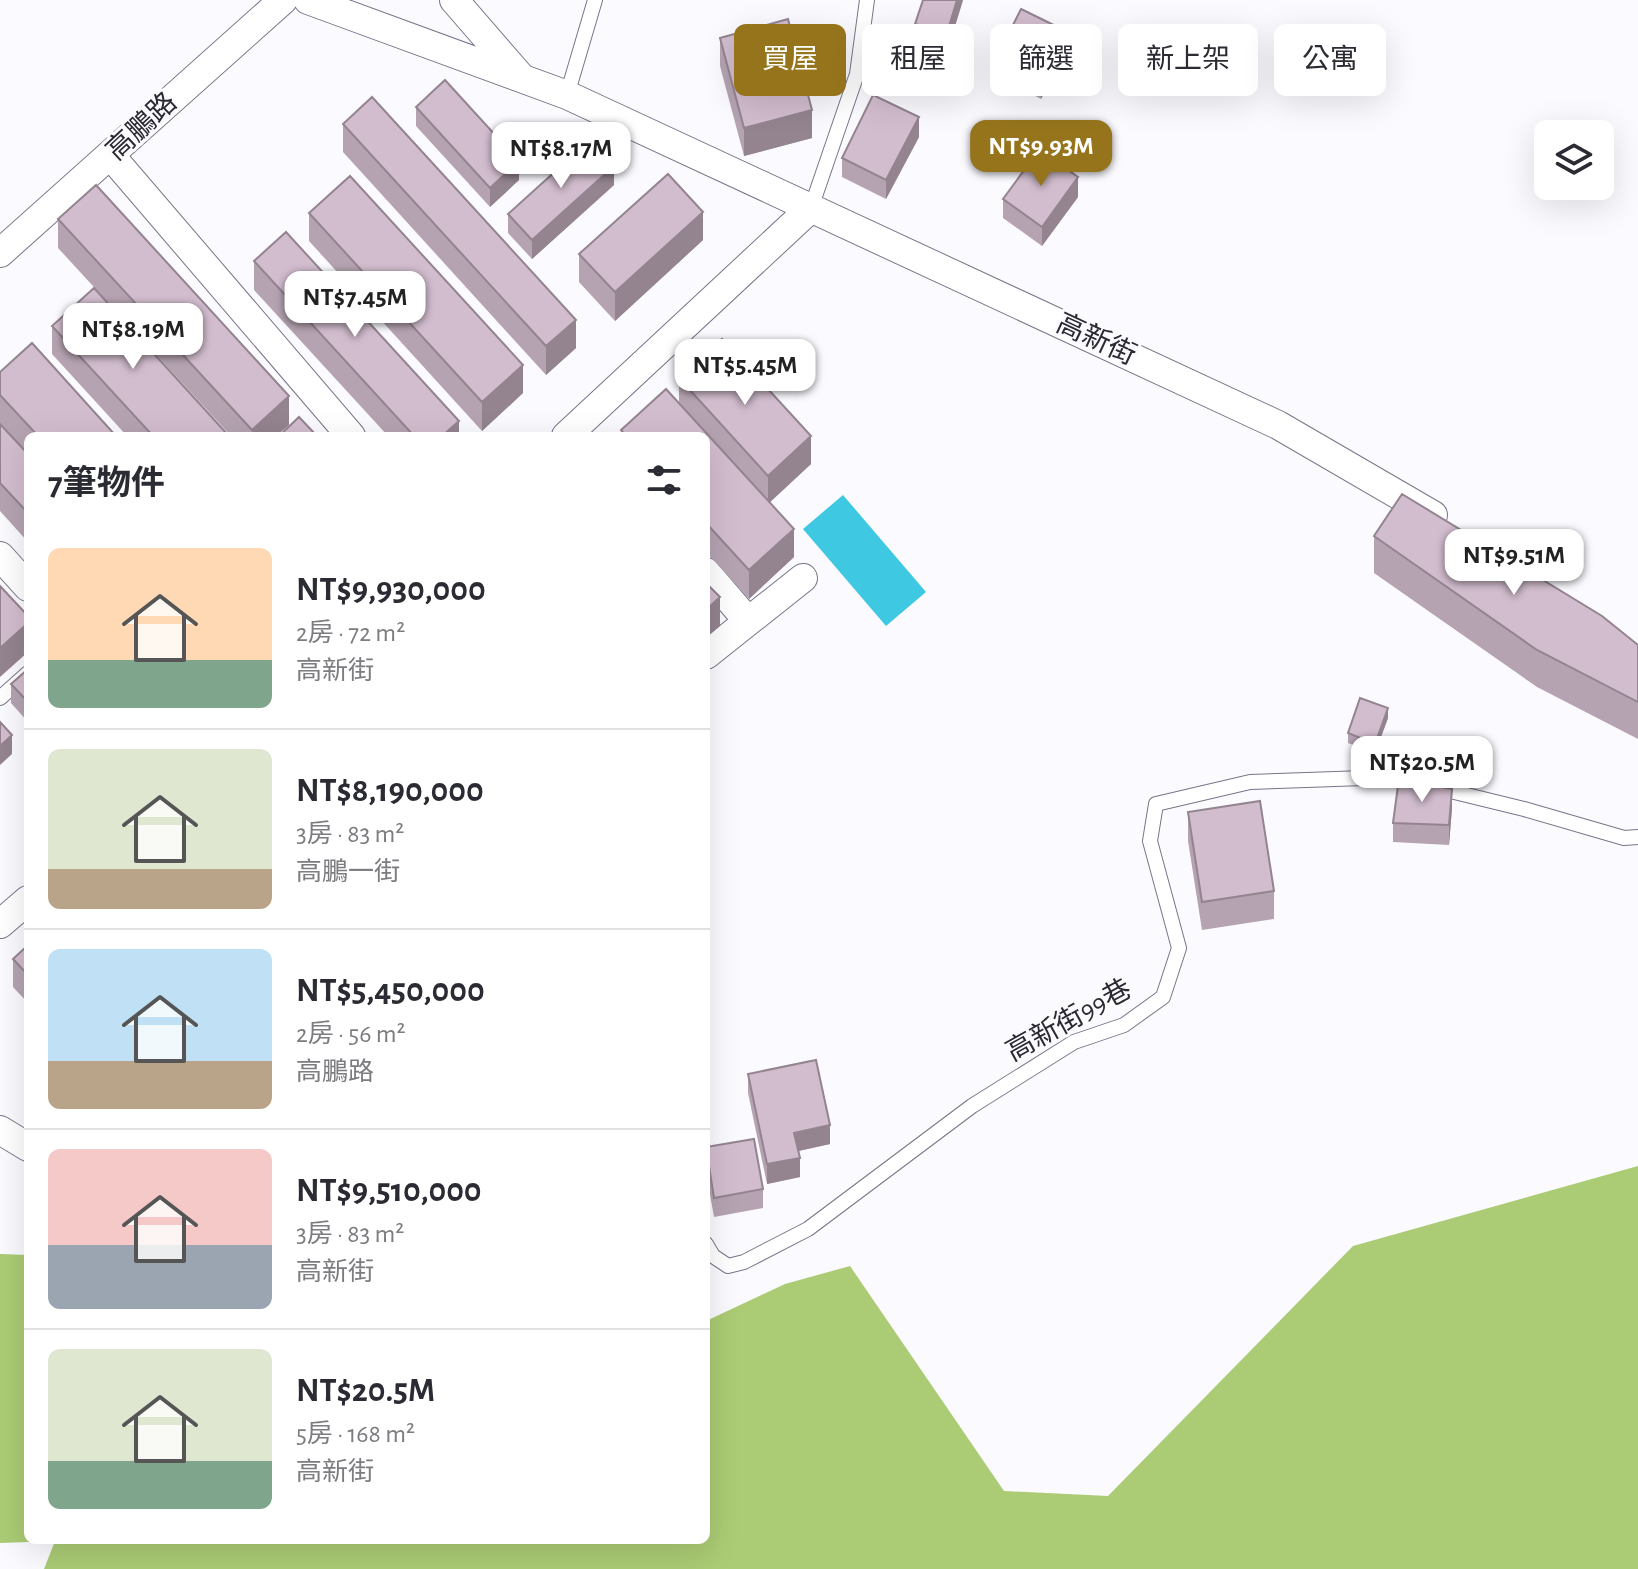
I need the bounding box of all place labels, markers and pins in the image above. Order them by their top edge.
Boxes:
pin: NT$9.93M [958,120,1124,188]
pin: NT$8.17M [478,122,644,190]
pin: NT$7.45M [272,271,438,339]
pin: NT$8.19M [50,303,216,371]
pin: NT$5.45M [662,339,828,407]
pin: NT$9.51M [1431,529,1597,597]
pin: NT$20.5M [1339,736,1505,804]

